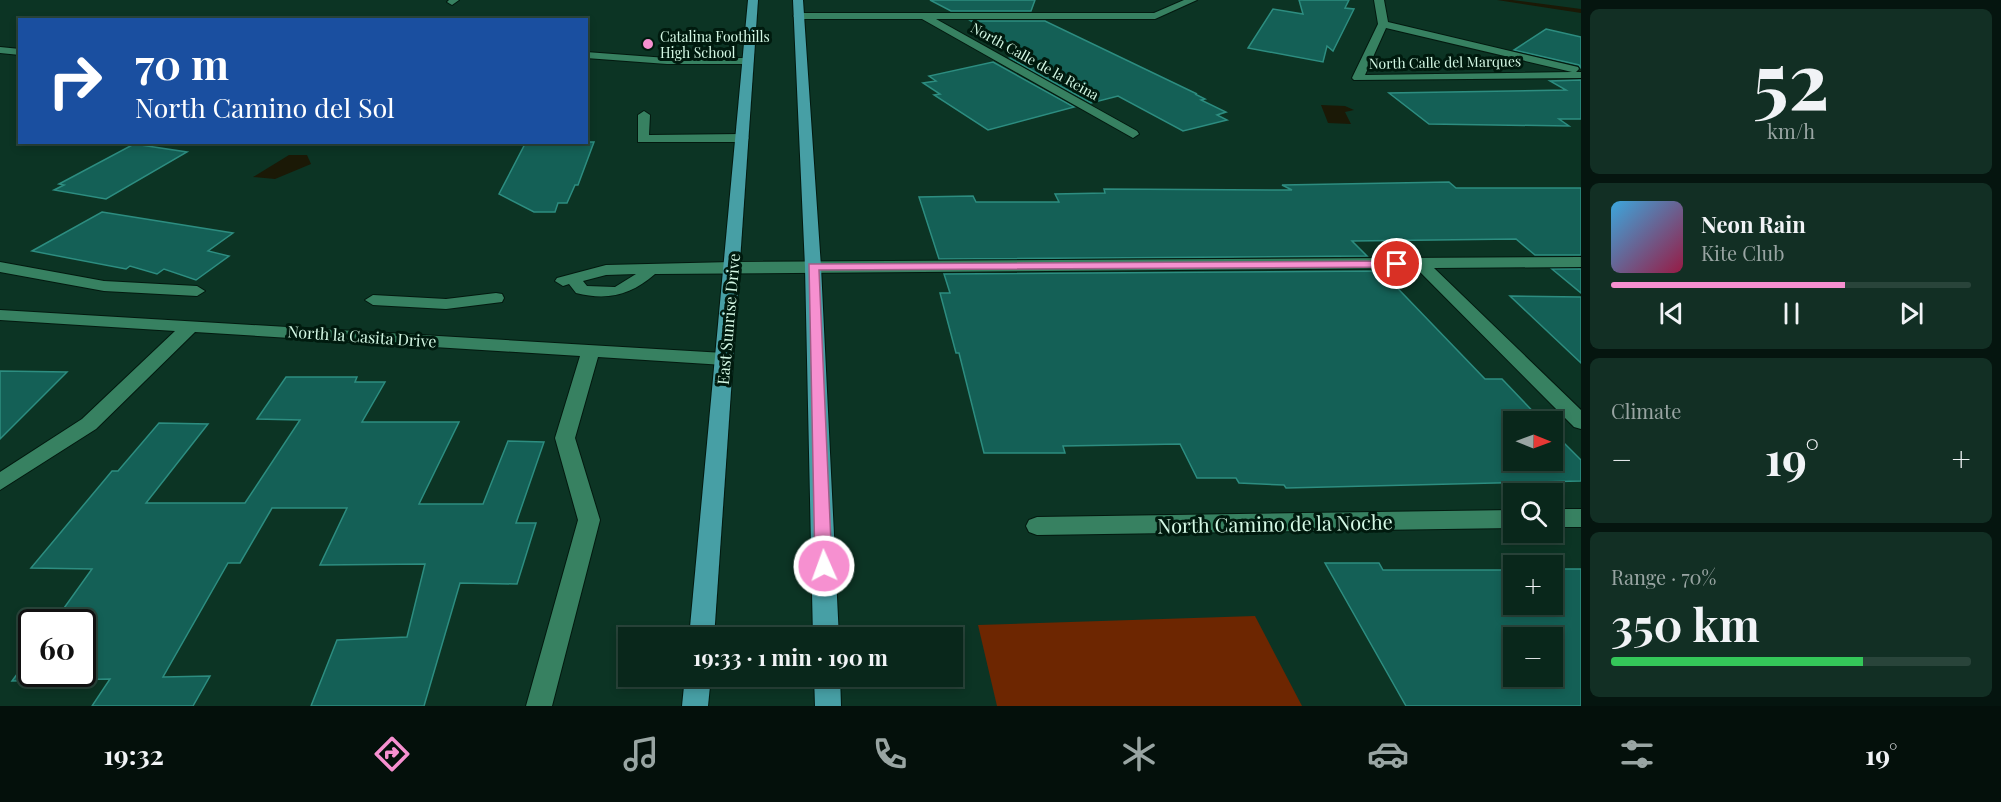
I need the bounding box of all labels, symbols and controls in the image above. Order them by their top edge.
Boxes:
street label: North Calle de la Reina [968,18,1102,104]
text: 52 [1753,26,1829,130]
place label: Catalina Foothills High School [660,27,770,62]
text: 70 m [135,35,229,91]
marker: Catalina Foothills High School [641,37,655,51]
icon: right [36,42,114,120]
street label: North Calle del Marques [1369,51,1521,73]
text: North Camino del Sol [135,89,395,125]
text: km/h [1767,117,1815,144]
text: Neon Rain [1701,209,1806,239]
pin [1371,238,1422,289]
text: Kite Club [1701,239,1785,266]
icon: arrive [1380,247,1413,280]
street label: East Sunrise Drive [712,252,744,386]
icon: previous [1655,297,1688,330]
icon: pause [1775,297,1808,330]
icon: next [1895,297,1928,330]
street label: North la Casita Drive [287,320,437,352]
text: Climate [1611,397,1681,424]
north arrow [1503,411,1563,471]
map controls [1503,411,1563,687]
text: 19° [1765,427,1819,487]
text: − [1611,436,1632,480]
text: + [1952,436,1971,480]
button: search [1503,483,1563,543]
street label: North Camino de la Noche [1157,507,1393,539]
position arrow [792,534,856,598]
button: + [1503,555,1563,615]
text: Range · 70% [1611,563,1716,590]
text: 350 km [1611,593,1760,653]
speed limit sign: 60 [18,609,96,687]
button: − [1503,627,1563,687]
text: 19:33 · 1 min · 190 m [693,642,888,672]
icon: directions [371,733,413,775]
icon: music [620,733,662,775]
icon: phone [869,733,911,775]
icon: climate [1118,733,1160,775]
icon: car [1367,733,1409,775]
icon: filters [1616,733,1658,775]
text: 19:32 [104,736,164,772]
text: 19° [1865,736,1898,772]

